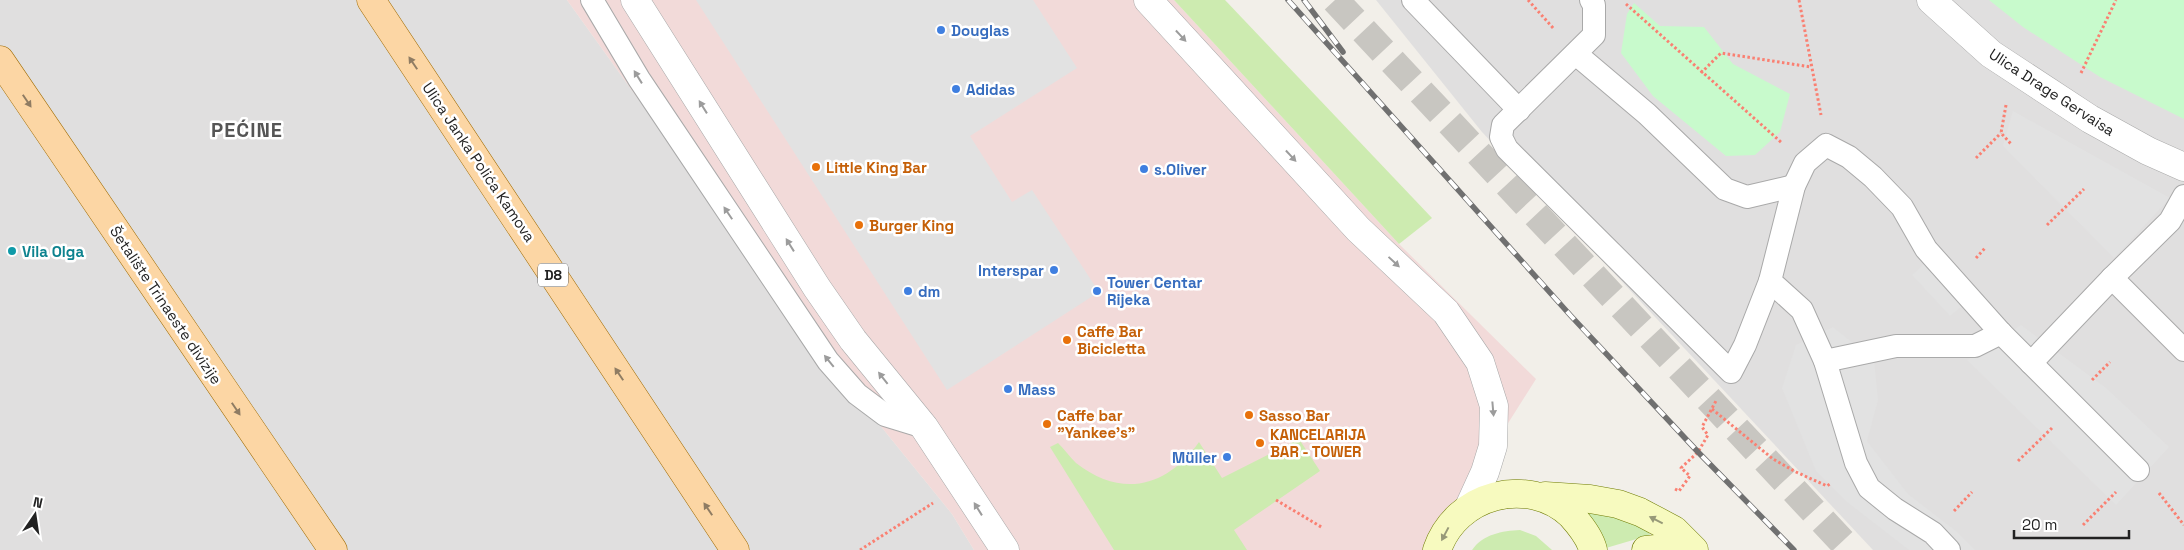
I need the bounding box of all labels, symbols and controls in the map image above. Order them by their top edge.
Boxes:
place label: Douglas [951,21,1010,40]
marker: Douglas [935,24,947,36]
one-way arrow [1175,29,1187,41]
street label: Ulica Drage Gervaisa [1986,44,2119,140]
one-way arrow [408,57,418,70]
one-way arrow [633,71,643,84]
street label: Ulica Janka Polića Kamova [418,79,540,246]
place label: Adidas [966,80,1015,99]
marker: Adidas [950,83,962,95]
one-way arrow [22,94,32,108]
one-way arrow [698,101,708,114]
district label: PEĆINE [211,117,283,143]
one-way arrow [1285,149,1297,161]
place label: Little King Bar [826,158,927,177]
place label: s.Oliver [1154,160,1207,179]
marker: Little King Bar [810,161,822,173]
marker: s.Oliver [1138,163,1150,175]
one-way arrow [723,206,733,219]
place label: Burger King [869,216,954,235]
marker: Burger King [853,219,865,231]
street label: Šetalište Trinaeste divizije [106,222,226,388]
one-way arrow [785,238,795,251]
place label: Vila Olga [22,242,84,261]
marker: Vila Olga [6,245,18,257]
one-way arrow [1387,256,1399,268]
place label: Interspar [978,261,1044,280]
road number: D8 [538,264,568,286]
marker: Interspar [1048,264,1060,276]
place label: Tower Centar Rijeka [1107,273,1203,309]
place label: dm [918,282,940,301]
marker: dm [902,285,914,297]
marker: Tower Centar Rijeka [1091,285,1103,297]
place label: Caffe Bar Bicicletta [1077,322,1146,358]
marker: Caffe Bar Bicicletta [1061,334,1073,346]
one-way arrow [823,355,834,368]
one-way arrow [614,367,623,381]
one-way arrow [877,372,888,385]
place label: Mass [1018,380,1056,399]
marker: Mass [1002,383,1014,395]
one-way arrow [1489,401,1497,417]
one-way arrow [232,402,241,416]
place label: Caffe bar "Yankee's" [1057,406,1135,442]
place label: Sasso Bar [1259,406,1330,425]
marker: Sasso Bar [1243,409,1255,421]
marker: Caffe bar "Yankee's" [1041,418,1053,430]
place label: KANCELARIJA BAR - TOWER [1270,425,1367,461]
marker: KANCELARIJA BAR - TOWER [1254,437,1266,449]
place label: Müller [1172,448,1217,467]
marker: Müller [1221,451,1233,463]
north arrow [10,490,60,540]
text: N [31,493,45,512]
one-way arrow [974,502,983,516]
one-way arrow [704,503,713,516]
scale bar [2014,508,2129,540]
text: 20 m [2022,515,2057,534]
one-way arrow [1649,516,1663,524]
one-way arrow [1441,527,1449,541]

